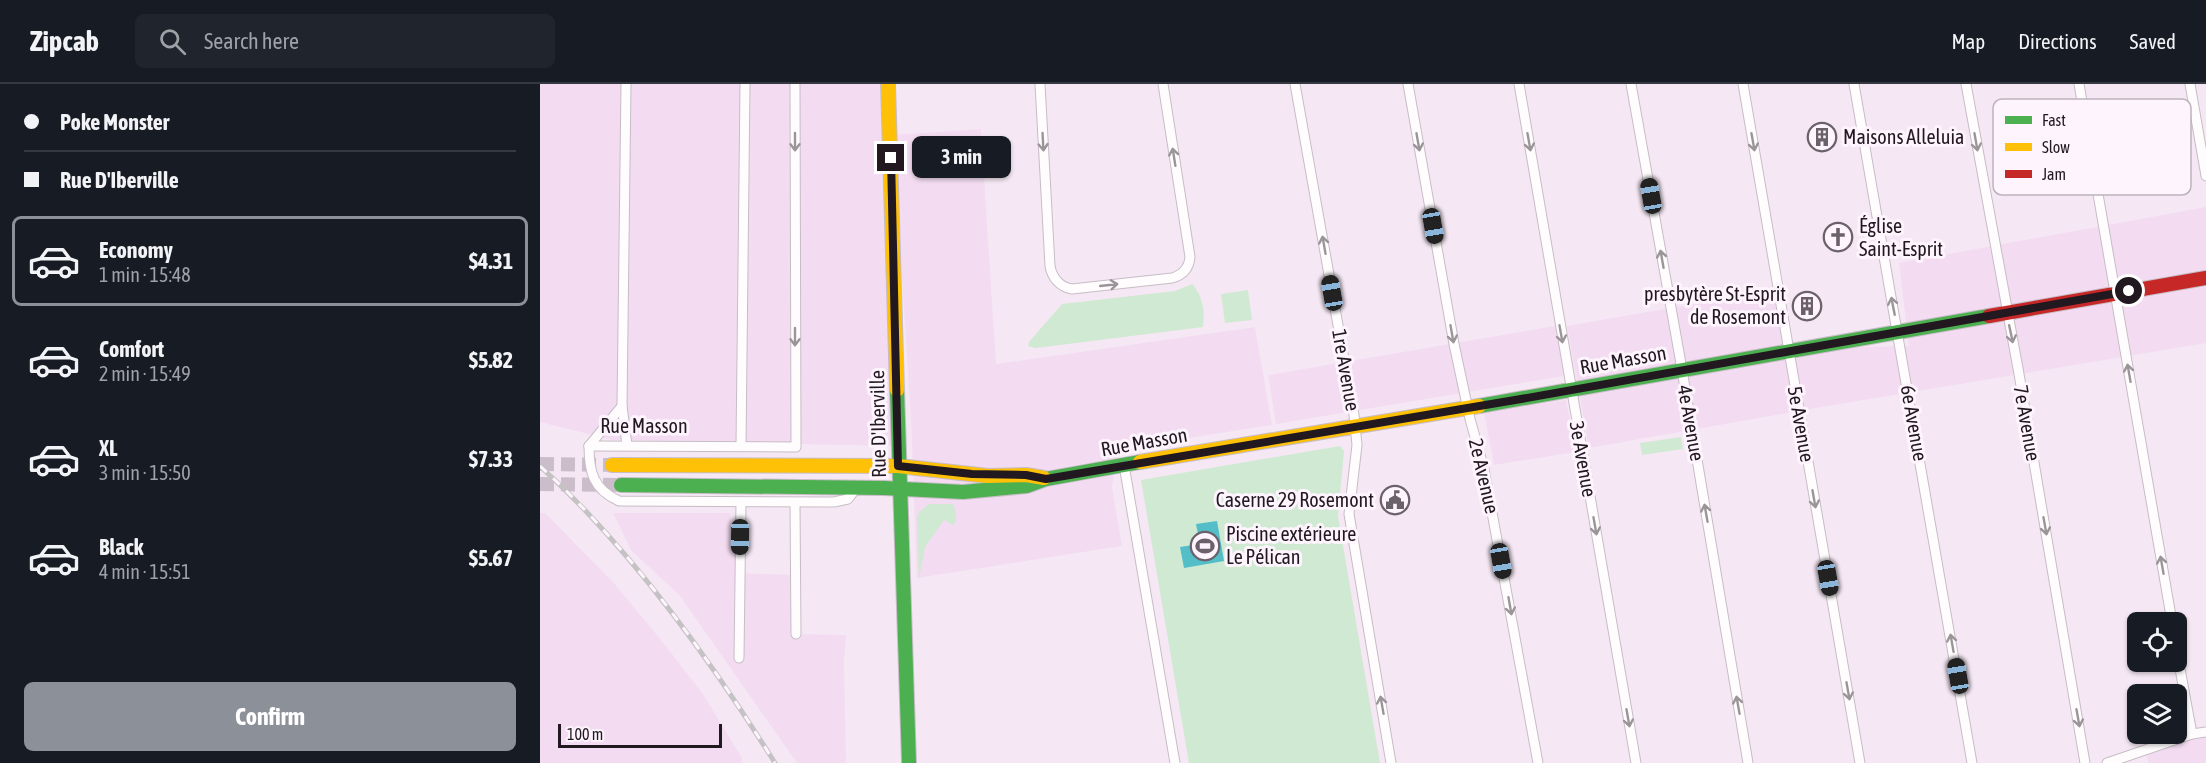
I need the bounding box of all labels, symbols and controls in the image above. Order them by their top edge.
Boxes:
search box [135,14,555,68]
text: Zipcab [30,25,99,57]
icon: search [156,25,189,58]
text: Search here [204,28,299,54]
text: Map [1951,29,1985,53]
text: Directions [2018,29,2097,53]
text: Saved [2130,29,2176,53]
legend [1993,99,2191,195]
text: Poke Monster [60,109,169,135]
text: Fast [2042,111,2066,129]
building icon: Maisons Alleluia [1806,121,1838,153]
place label: Maisons Alleluia [1843,125,1964,148]
one-way arrow [1413,131,1424,151]
one-way arrow [1523,131,1534,151]
one-way arrow [1747,131,1758,151]
one-way arrow [1971,131,1982,151]
one-way arrow [789,132,801,152]
one-way arrow [1038,132,1049,152]
callout: 3 min [912,137,1011,179]
text: Slow [2042,138,2070,156]
route end [877,144,904,171]
text: 3 min [941,145,982,168]
one-way arrow [1168,148,1179,167]
text: Jam [2042,165,2066,183]
text: Rue D'Iberville [60,167,179,193]
car [1639,177,1663,215]
car [1421,207,1445,245]
place label: Église Saint-Esprit [1859,214,1943,260]
church icon: Église Saint-Esprit [1822,221,1854,253]
icon: car [27,234,81,288]
one-way arrow [1318,236,1329,255]
text: Economy [99,237,173,263]
text: $4.31 [469,248,513,274]
one-way arrow [1656,250,1667,269]
text: 1 min · 15:48 [99,263,191,286]
car [1320,274,1344,312]
route start [2115,277,2142,304]
one-way arrow [1098,279,1118,290]
place label: presbytère St-Esprit de Rosemont [1644,282,1786,328]
building icon: presbytère St-Esprit de Rosemont [1791,290,1823,322]
one-way arrow [1887,297,1898,317]
one-way arrow [1447,323,1458,343]
one-way arrow [2006,323,2017,343]
one-way arrow [1556,324,1567,343]
one-way arrow [789,327,801,347]
street label: 1re Avenue [1328,327,1365,413]
icon: car [27,333,81,387]
text: Comfort [99,336,164,362]
street label: Rue Masson [1578,341,1668,378]
text: $5.82 [469,347,513,373]
text: 2 min · 15:49 [99,362,191,385]
one-way arrow [2123,363,2134,383]
street label: Rue D'Iberville [865,370,890,478]
street label: 4e Avenue [1674,383,1709,463]
street label: 6e Avenue [1897,383,1932,463]
street label: 7e Avenue [2010,383,2045,463]
street label: 5e Avenue [1784,384,1819,464]
street label: Rue Masson [600,414,688,437]
street label: 3e Avenue [1566,419,1601,499]
street label: Rue Masson [1099,423,1189,460]
icon: car [27,432,81,486]
text: XL [99,435,117,461]
street label: 2e Avenue [1465,436,1504,516]
text: $7.33 [469,446,513,472]
text: 3 min · 15:50 [99,461,191,484]
public building icon: Caserne 29 Rosemont [1379,484,1411,516]
place label: Caserne 29 Rosemont [1216,488,1374,511]
one-way arrow [1809,489,1820,509]
one-way arrow [1700,504,1711,523]
one-way arrow [2040,515,2051,535]
one-way arrow [1589,516,1600,535]
car [731,519,749,555]
place label: Piscine extérieure Le Pélican [1226,522,1356,568]
sports icon: Piscine extérieure Le Pélican [1189,530,1221,562]
icon: car [27,531,81,585]
text: Black [99,534,143,560]
car [1489,542,1513,580]
text: $5.67 [469,545,513,571]
one-way arrow [2156,556,2167,575]
car [1816,559,1840,597]
text: 4 min · 15:51 [99,560,191,583]
one-way arrow [1504,596,1515,616]
map controls [2127,612,2187,744]
button: locate [2127,612,2187,672]
one-way arrow [1946,634,1957,654]
car [1946,657,1970,695]
one-way arrow [1842,681,1853,701]
button: Confirm [24,682,516,751]
button: layers [2127,684,2187,744]
one-way arrow [1376,696,1387,716]
one-way arrow [1733,696,1744,716]
one-way arrow [2072,707,2083,727]
one-way arrow [1623,708,1634,728]
scale bar [558,721,722,748]
text: 100 m [567,725,603,743]

